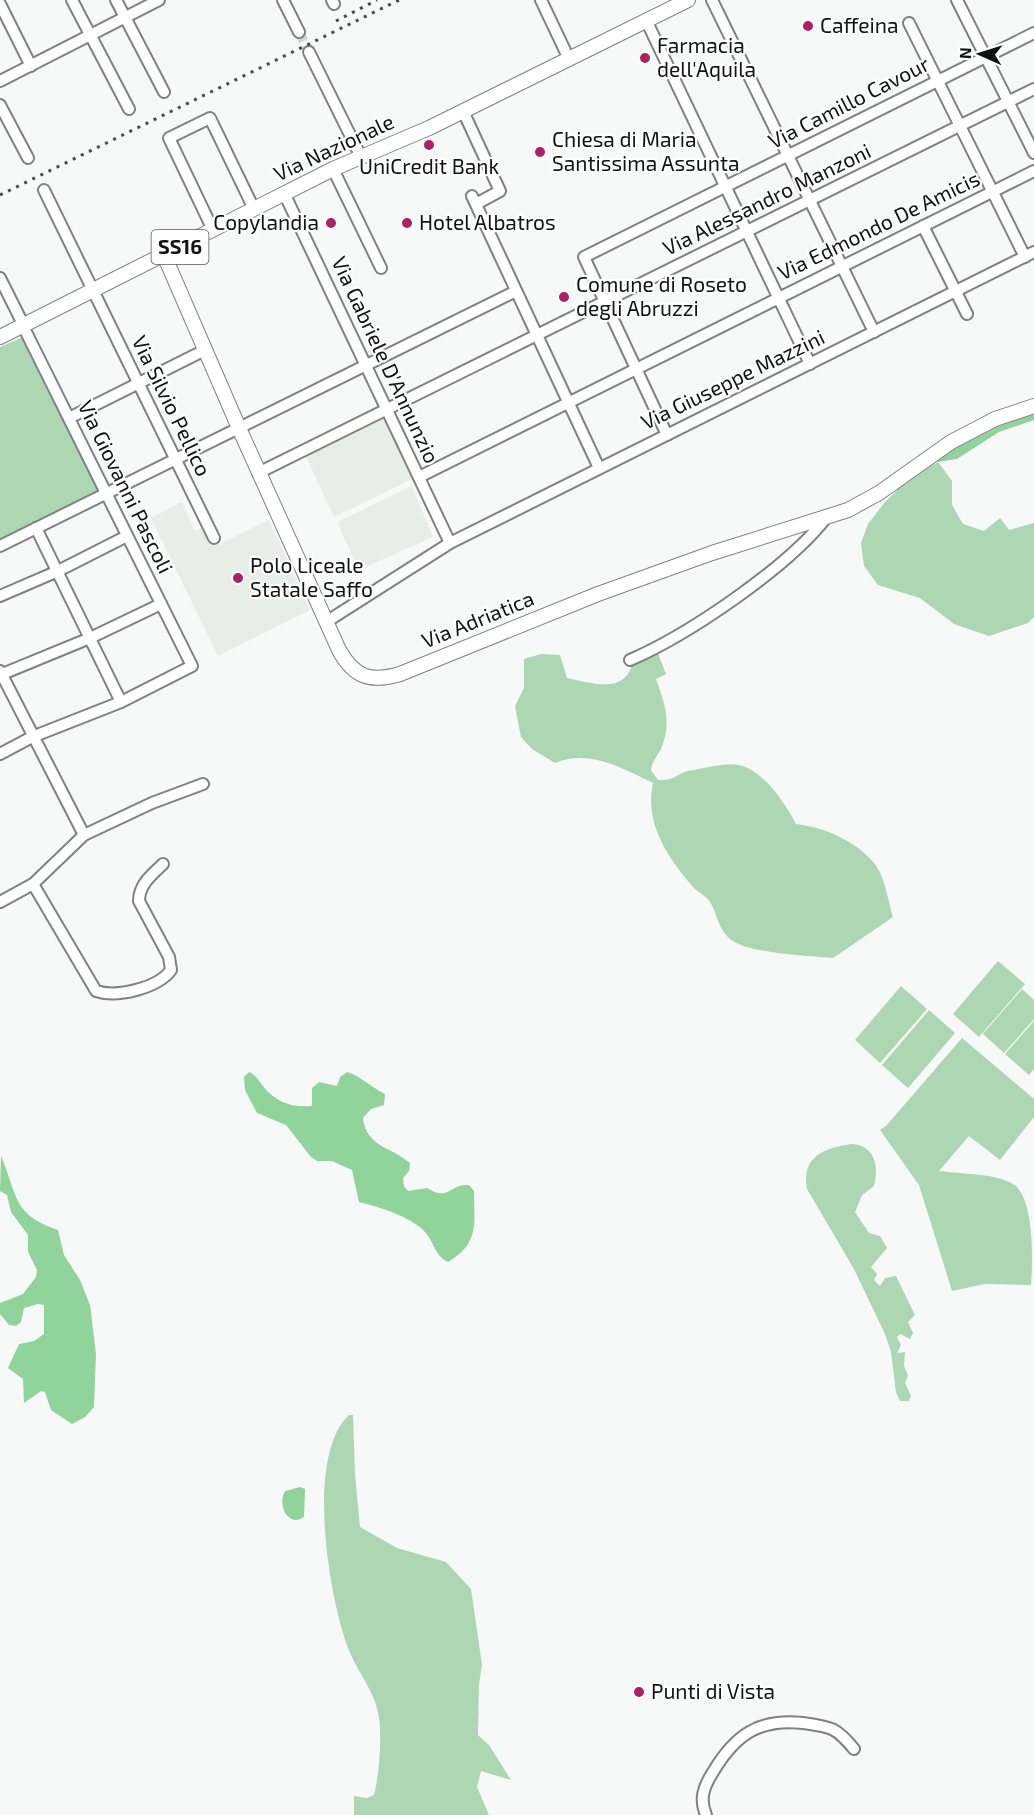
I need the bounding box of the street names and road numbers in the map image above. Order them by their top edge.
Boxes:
street label: Via Camillo Cavour [764,50,933,153]
street label: Via Nazionale [269,108,397,185]
street label: Via Alessandro Manzoni [658,137,874,260]
street label: Via Edmondo De Amicis [773,165,983,284]
road number: SS16 [152,230,208,264]
street label: Via Gabriele D'Annunzio [327,252,445,467]
street label: Via Giuseppe Mazzini [637,323,828,434]
street label: Via Silvio Pellico [128,331,217,480]
street label: Via Giovanni Pascoli [74,396,179,577]
street label: Via Adriatica [418,585,537,652]

